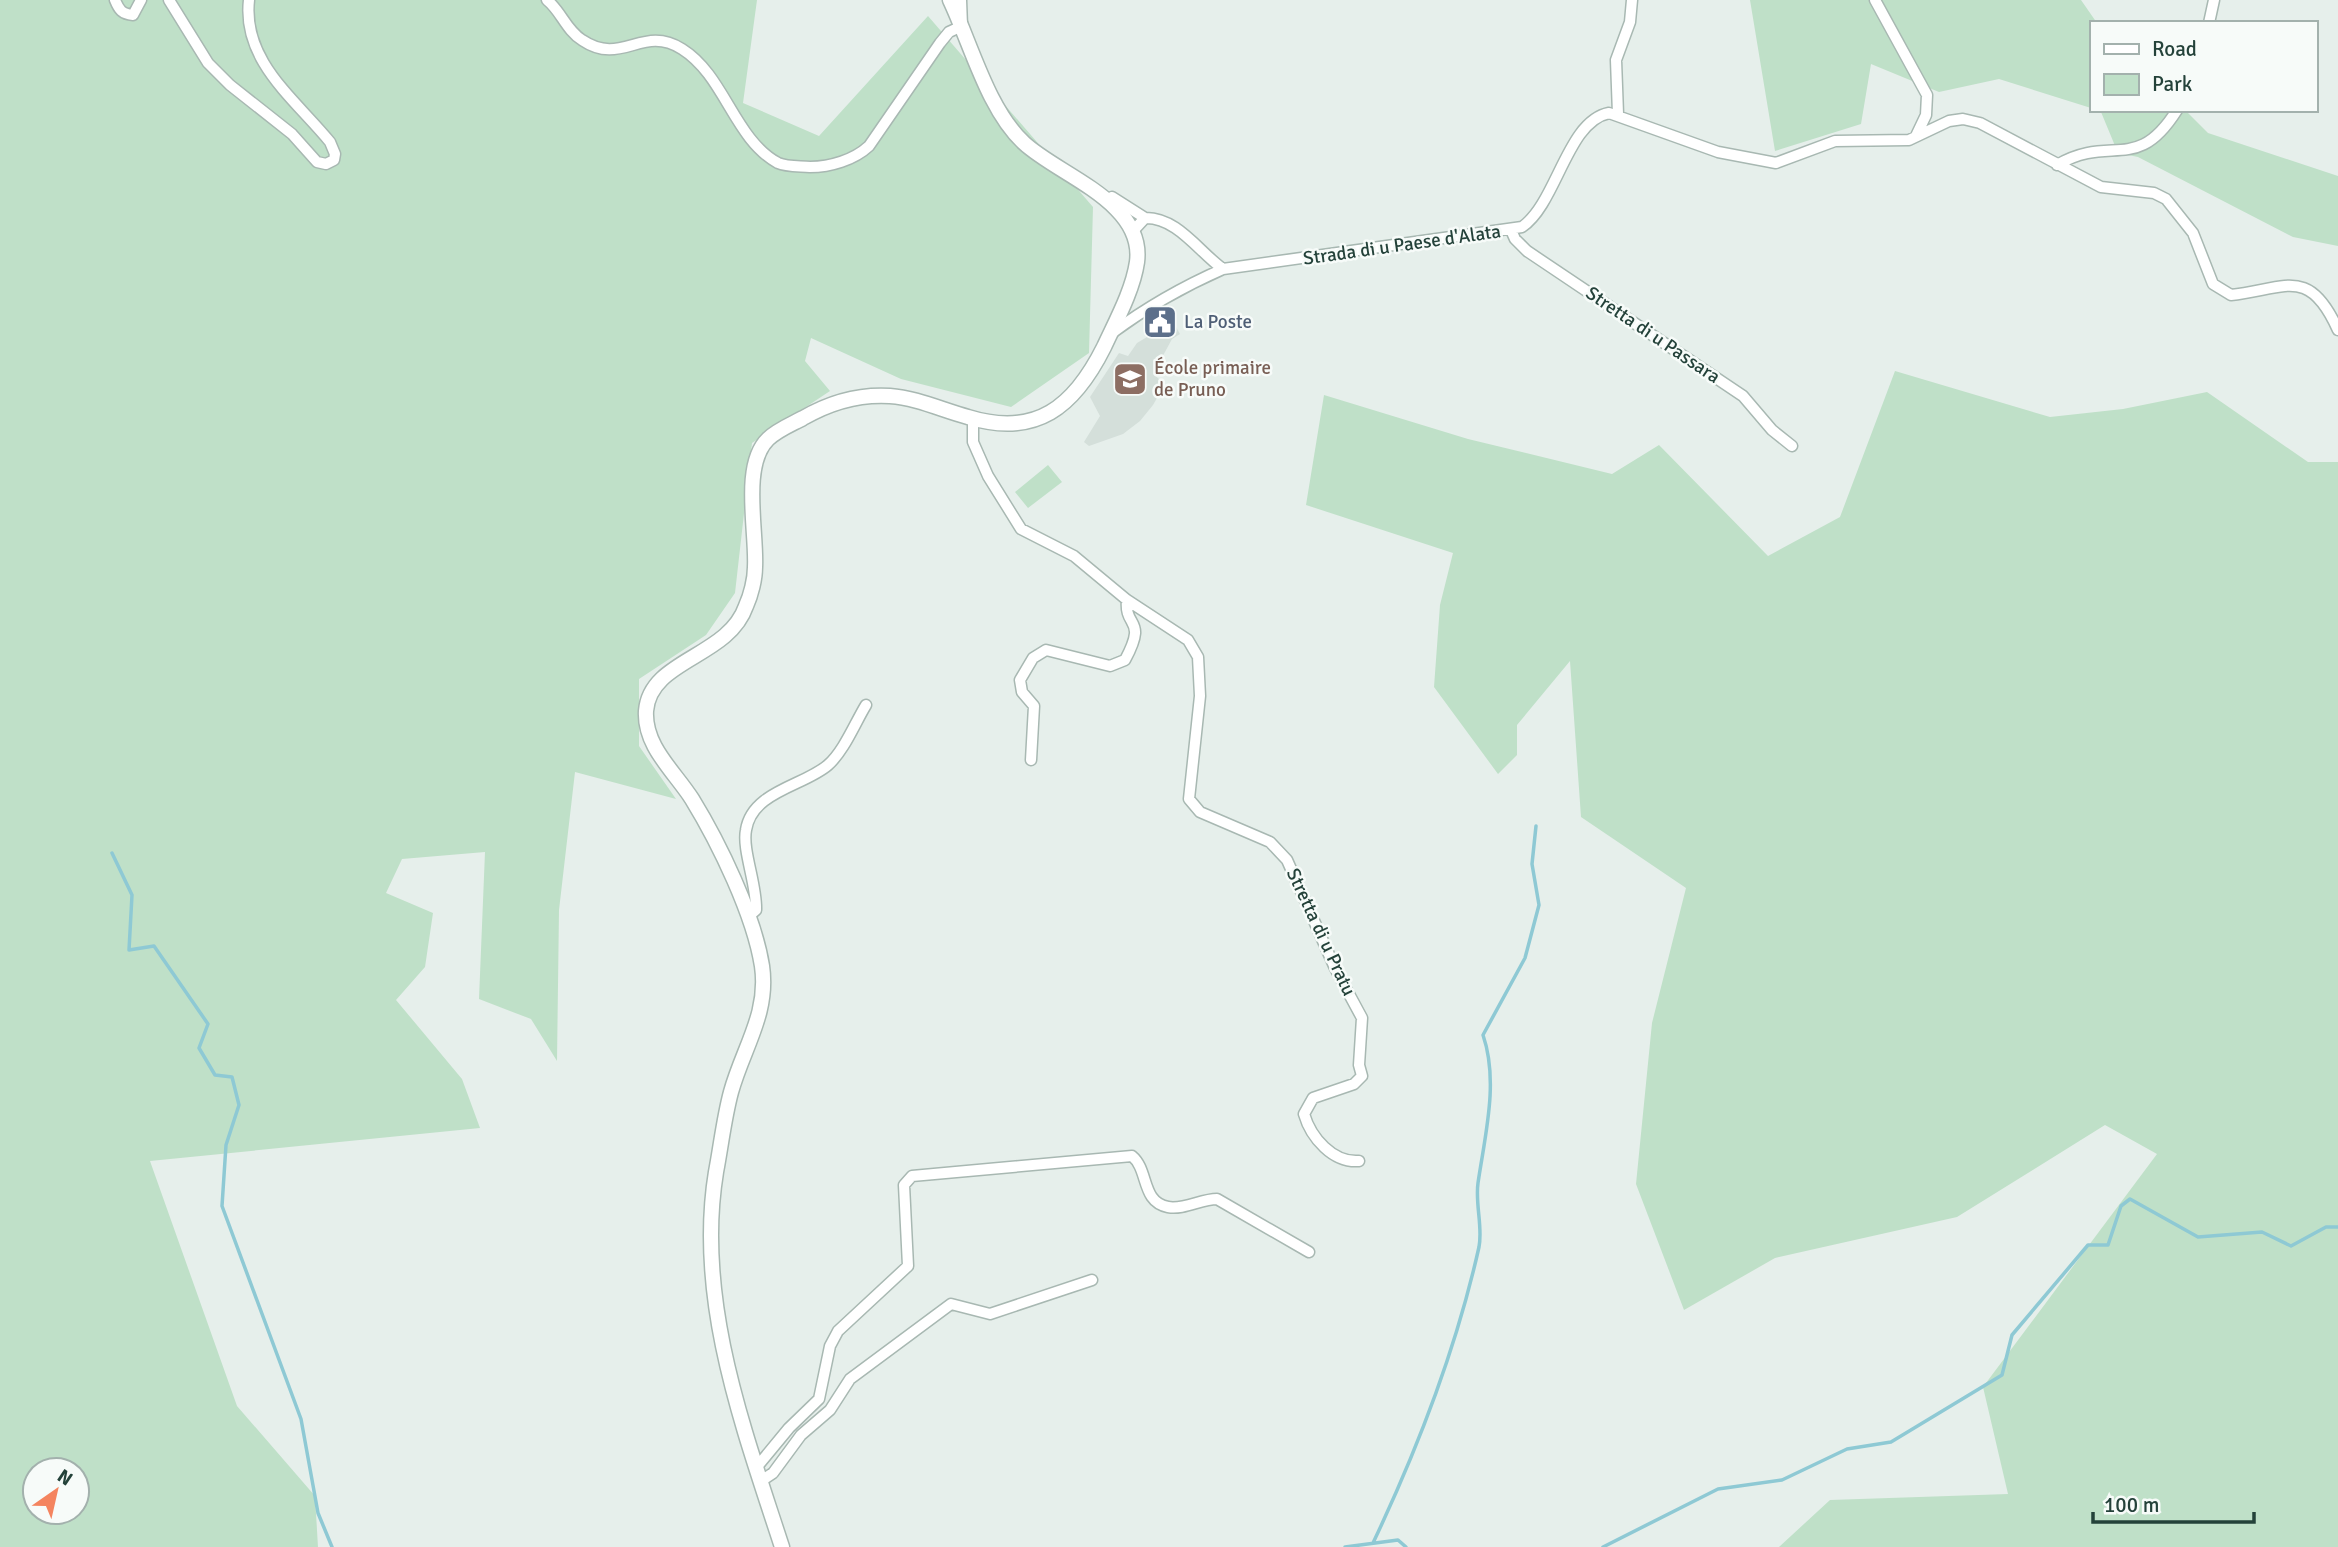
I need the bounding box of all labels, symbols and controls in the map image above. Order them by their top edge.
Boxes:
legend [2090,21,2317,112]
text: Road [2152,36,2197,62]
text: Park [2152,71,2193,97]
street label: Strada di u Paese d'Alata [1302,219,1502,271]
street label: Stretta di u Passara [1581,281,1725,389]
public building icon: La Poste [1141,303,1179,341]
place label: La Poste [1184,310,1252,334]
place label: École primaire de Pruno [1154,356,1271,402]
school or university icon: École primaire de Pruno [1111,360,1149,398]
street label: Stretta di u Pratu [1281,864,1361,1000]
north arrow [21,1456,91,1526]
text: N [53,1464,77,1491]
scale bar [2093,1480,2254,1524]
text: 100 m [2104,1492,2159,1518]

